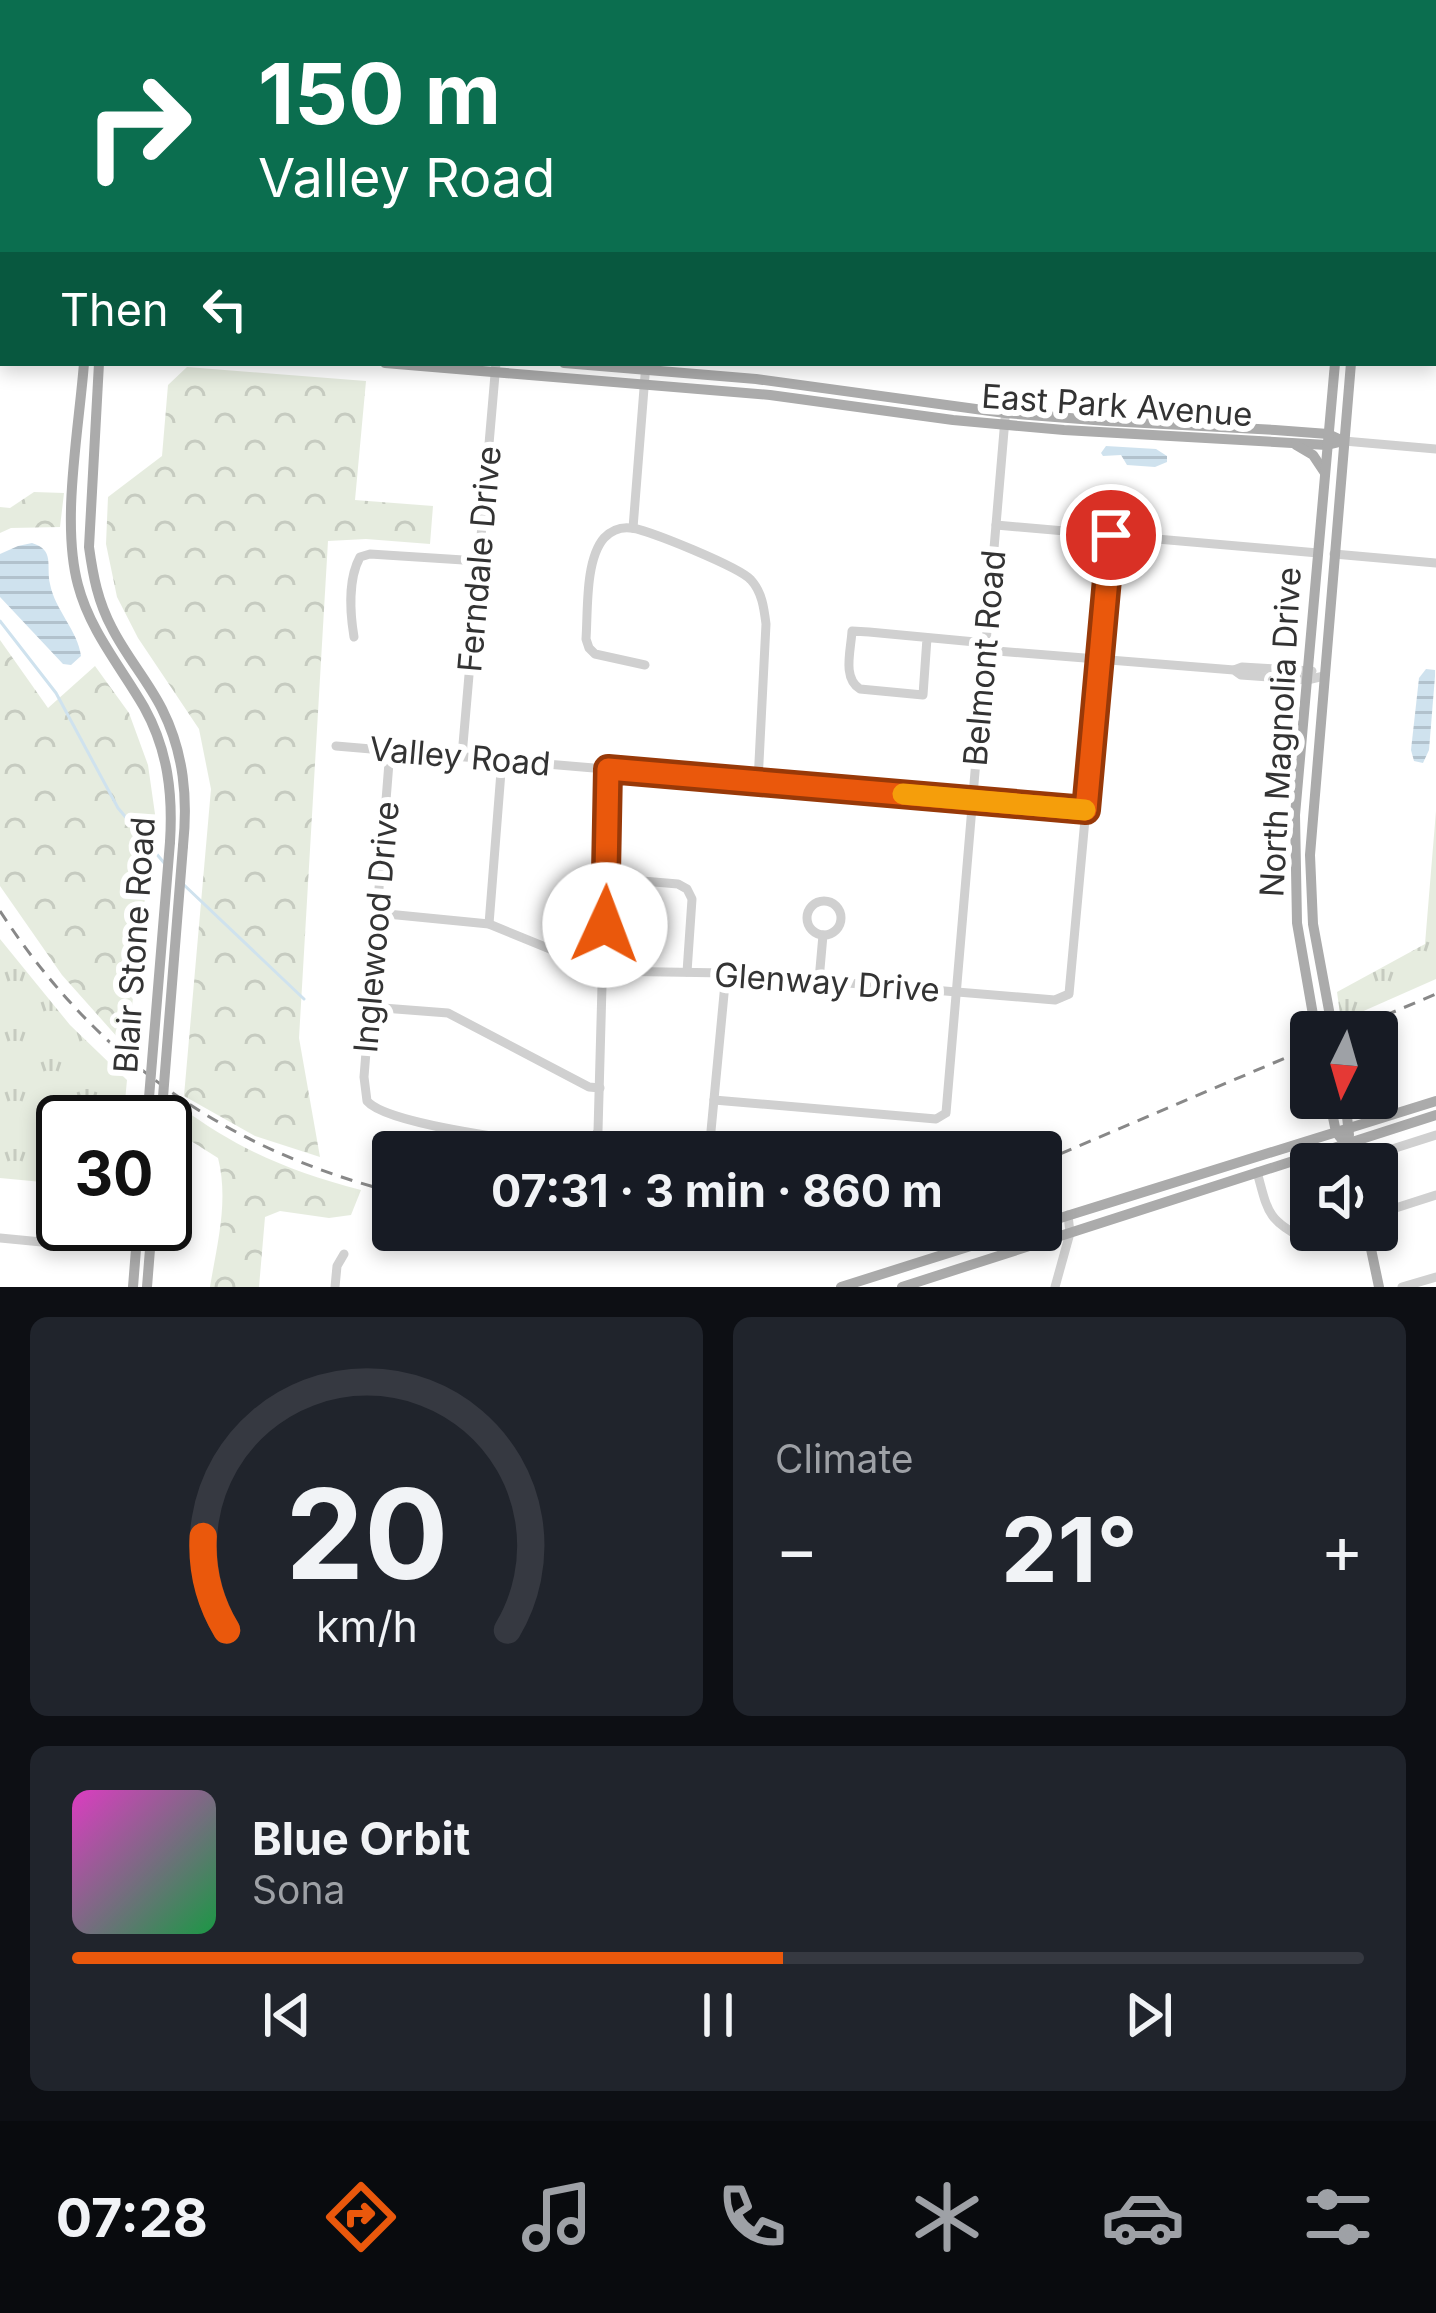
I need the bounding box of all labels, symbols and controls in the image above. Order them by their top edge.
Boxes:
text: 150 m [258,43,501,144]
icon: right [60,48,216,204]
text: Valley Road [258,145,555,210]
icon: left [192,276,258,342]
text: Then [60,282,168,337]
street label: East Park Avenue [980,376,1254,434]
street label: Ferndale Drive [449,444,509,674]
pin [1060,484,1162,586]
icon: arrive [1078,502,1144,568]
street label: Belmont Road [955,548,1013,768]
street label: North Magnolia Drive [1251,566,1309,898]
street label: Valley Road [368,728,552,784]
street label: Inglewood Drive [345,799,407,1055]
street label: Blair Stone Road [105,815,163,1075]
position arrow [542,862,668,988]
street label: Glenway Drive [713,954,941,1010]
north arrow [1290,1011,1398,1119]
map controls [1290,1011,1398,1251]
speed limit sign: 30 [36,1095,192,1251]
button: sound [1290,1143,1398,1251]
text: 07:31 · 3 min · 860 m [491,1163,943,1218]
text: Climate [775,1435,914,1482]
text: 20 [285,1458,448,1609]
text: 21° [1001,1495,1138,1604]
text: − [775,1509,819,1589]
text: + [1320,1509,1364,1589]
text: km/h [316,1599,417,1651]
text: Blue Orbit [252,1811,470,1866]
text: Sona [252,1866,345,1913]
icon: previous [254,1982,320,2048]
icon: pause [685,1982,751,2048]
icon: next [1116,1982,1182,2048]
icon: directions [319,2175,403,2259]
icon: music [515,2175,599,2259]
icon: phone [710,2175,794,2259]
icon: climate [905,2175,989,2259]
icon: car [1101,2175,1185,2259]
icon: filters [1296,2175,1380,2259]
text: 07:28 [56,2185,208,2250]

